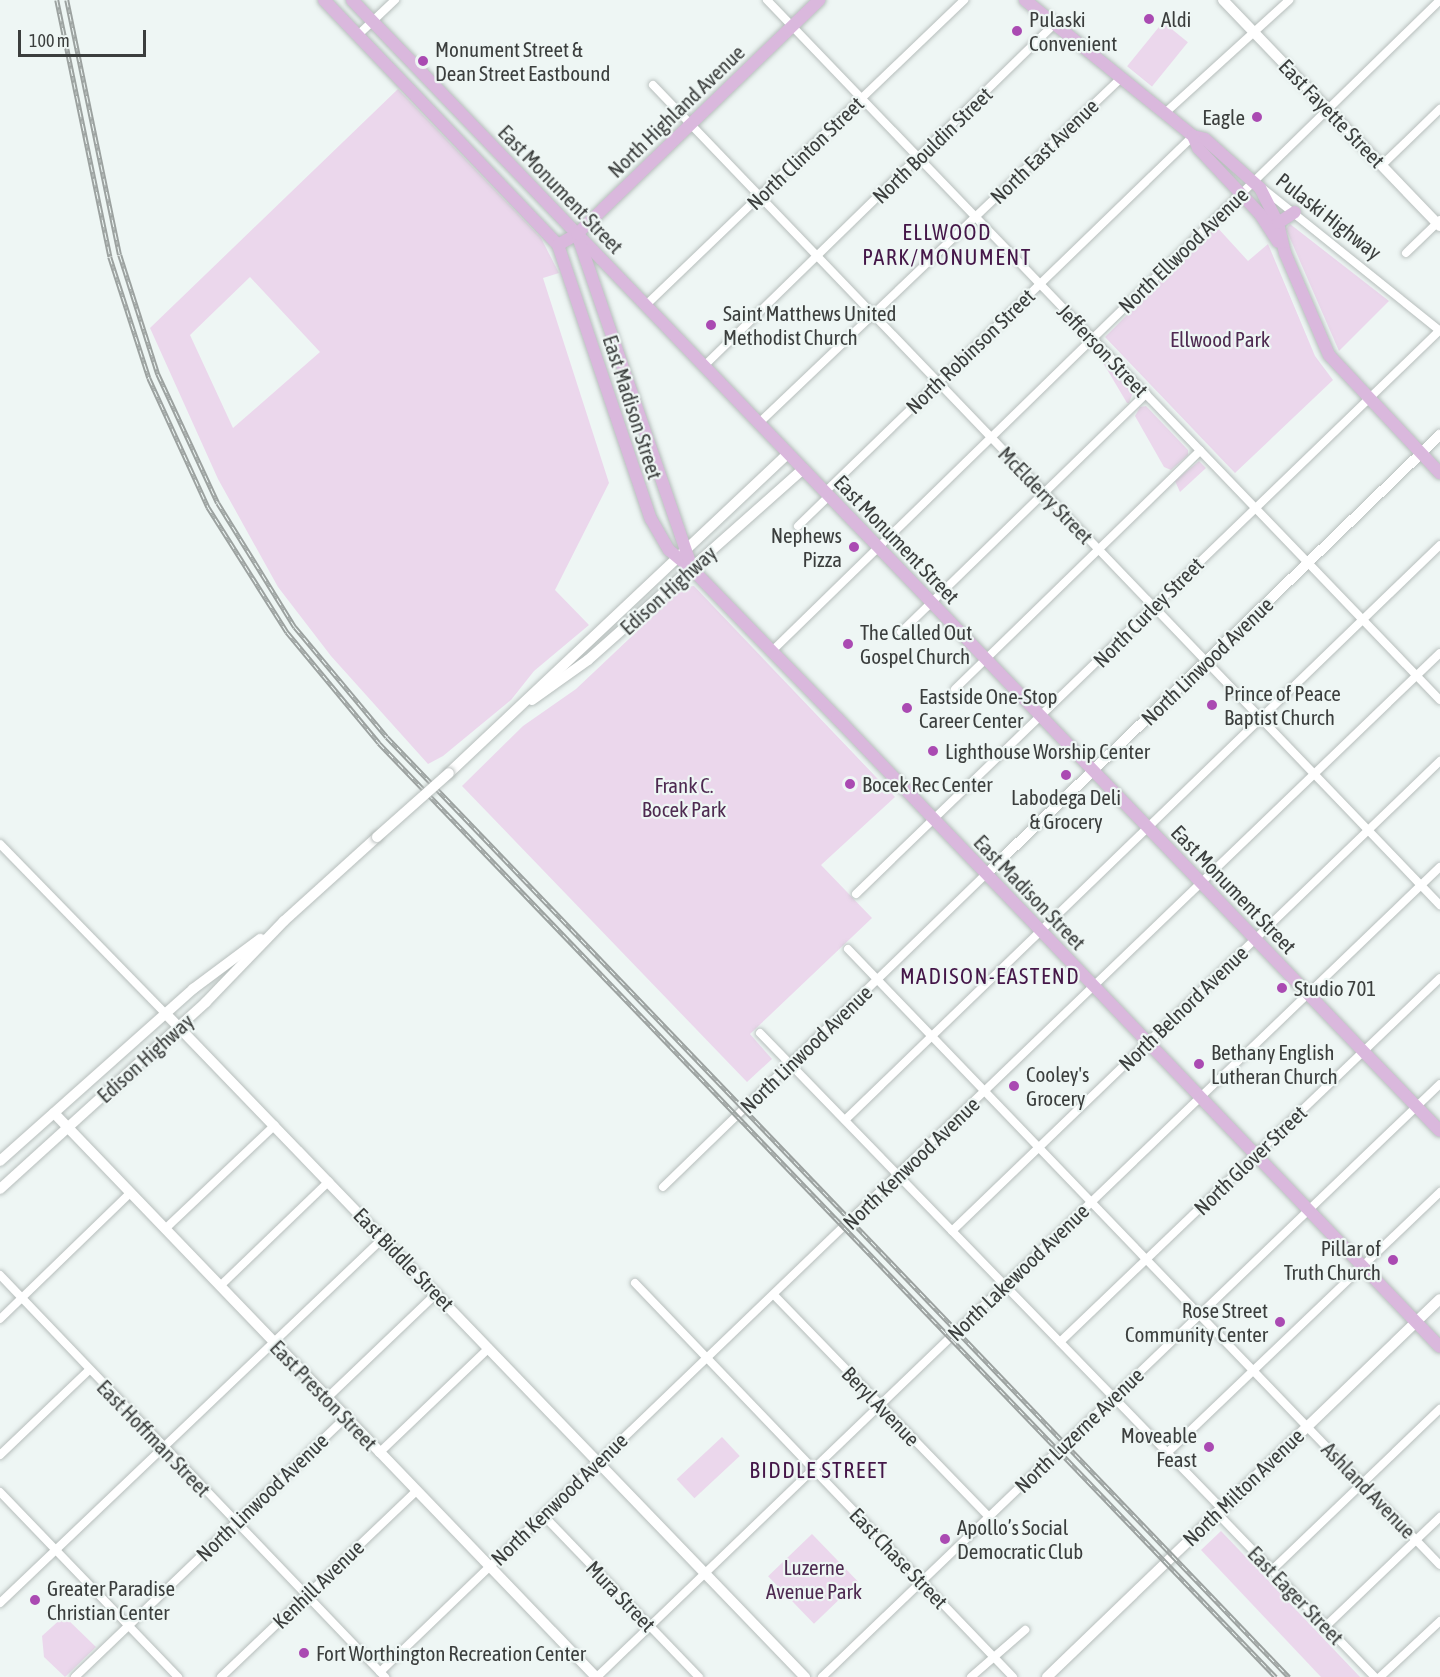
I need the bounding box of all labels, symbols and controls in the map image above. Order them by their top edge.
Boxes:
place label: Pulaski Convenient [1029,6,1117,56]
place label: Aldi [1161,6,1191,32]
marker: Aldi [1142,12,1156,26]
scale bar [21,18,148,56]
marker: Pulaski Convenient [1010,24,1024,38]
text: 100 m [29,30,70,51]
place label: Monument Street & Dean Street Eastbound [435,36,610,86]
street label: North Highland Avenue [602,39,750,183]
street label: East Fayette Street [1274,53,1390,173]
marker: Monument Street & Dean Street Eastbound [416,54,430,68]
street label: North Bouldin Street [867,82,997,208]
street label: North Clinton Street [741,91,869,215]
street label: North East Avenue [985,93,1103,209]
place label: Eagle [1202,104,1245,130]
marker: Eagle [1250,110,1264,124]
street label: East Monument Street [493,119,629,259]
street label: Pulaski Highway [1271,167,1387,265]
street label: North Ellwood Avenue [1113,182,1253,318]
district label: ELLWOOD PARK/MONUMENT [862,219,1032,270]
street label: North Robinson Street [900,283,1040,419]
street label: Jefferson Street [1052,298,1154,402]
place label: Saint Matthews United Methodist Church [723,300,896,350]
marker: Saint Matthews United Methodist Church [704,318,718,332]
park label: Ellwood Park [1170,326,1270,352]
street label: East Madison Street [598,332,668,482]
street label: McElderry Street [993,441,1099,549]
street label: East Monument Street [829,469,965,609]
place label: Nephews Pizza [771,522,842,572]
street label: Edison Highway [615,540,721,640]
marker: Nephews Pizza [847,540,861,554]
street label: North Curley Street [1088,552,1208,672]
street label: North Linwood Avenue [1136,592,1278,730]
place label: The Called Out Gospel Church [860,619,972,669]
marker: The Called Out Gospel Church [841,637,855,651]
place label: Prince of Peace Baptist Church [1224,680,1341,730]
place label: Eastside One-Stop Career Center [919,683,1057,733]
marker: Prince of Peace Baptist Church [1205,698,1219,712]
marker: Eastside One-Stop Career Center [900,701,914,715]
place label: Lighthouse Worship Center [945,738,1150,764]
marker: Lighthouse Worship Center [926,744,940,758]
marker: Labodega Deli & Grocery [1059,768,1073,782]
place label: Bocek Rec Center [862,771,993,797]
park label: Frank C. Bocek Park [642,772,726,822]
marker: Bocek Rec Center [843,777,857,791]
place label: Labodega Deli & Grocery [1011,784,1121,834]
street label: East Monument Street [1166,819,1302,959]
street label: East Madison Street [969,829,1091,955]
street label: North Belnord Avenue [1113,940,1253,1076]
district label: MADISON-EASTEND [900,964,1080,990]
place label: Studio 701 [1294,975,1376,1001]
street label: North Linwood Avenue [735,980,877,1118]
marker: Studio 701 [1275,981,1289,995]
street label: Edison Highway [92,1008,198,1108]
place label: Bethany English Lutheran Church [1211,1039,1338,1089]
marker: Bethany English Lutheran Church [1192,1057,1206,1071]
place label: Cooley's Grocery [1026,1061,1089,1111]
marker: Cooley's Grocery [1007,1079,1021,1093]
street label: North Kenwood Avenue [838,1091,984,1235]
street label: North Glover Street [1189,1100,1311,1220]
street label: North Lakewood Avenue [942,1198,1094,1346]
street label: East Biddle Street [349,1202,459,1316]
place label: Pillar of Truth Church [1284,1235,1381,1285]
marker: Pillar of Truth Church [1386,1253,1400,1267]
place label: Rose Street Community Center [1125,1297,1268,1347]
marker: Rose Street Community Center [1273,1315,1287,1329]
street label: East Preston Street [265,1335,383,1455]
street label: Beryl Avenue [837,1361,925,1451]
street label: North Luzerne Avenue [1009,1362,1149,1498]
street label: East Hoffman Street [92,1374,216,1502]
place label: Moveable Feast [1121,1422,1197,1472]
street label: North Milton Avenue [1177,1423,1309,1551]
street label: North Kenwood Avenue [486,1427,632,1571]
street label: North Linwood Avenue [191,1428,333,1566]
street label: Ashland Avenue [1317,1437,1421,1543]
marker: Moveable Feast [1202,1440,1216,1454]
district label: BIDDLE STREET [749,1458,889,1484]
street label: East Chase Street [845,1502,953,1614]
place label: Apollo’s Social Democratic Club [957,1514,1083,1564]
marker: Apollo’s Social Democratic Club [938,1532,952,1546]
street label: Kenhill Avenue [267,1534,369,1634]
street label: East Eager Street [1243,1541,1349,1649]
park label: Luzerne Avenue Park [766,1554,862,1604]
street label: Mura Street [581,1555,661,1637]
place label: Greater Paradise Christian Center [47,1575,175,1625]
marker: Greater Paradise Christian Center [28,1593,42,1607]
place label: Fort Worthington Recreation Center [316,1640,586,1666]
marker: Fort Worthington Recreation Center [297,1646,311,1660]

